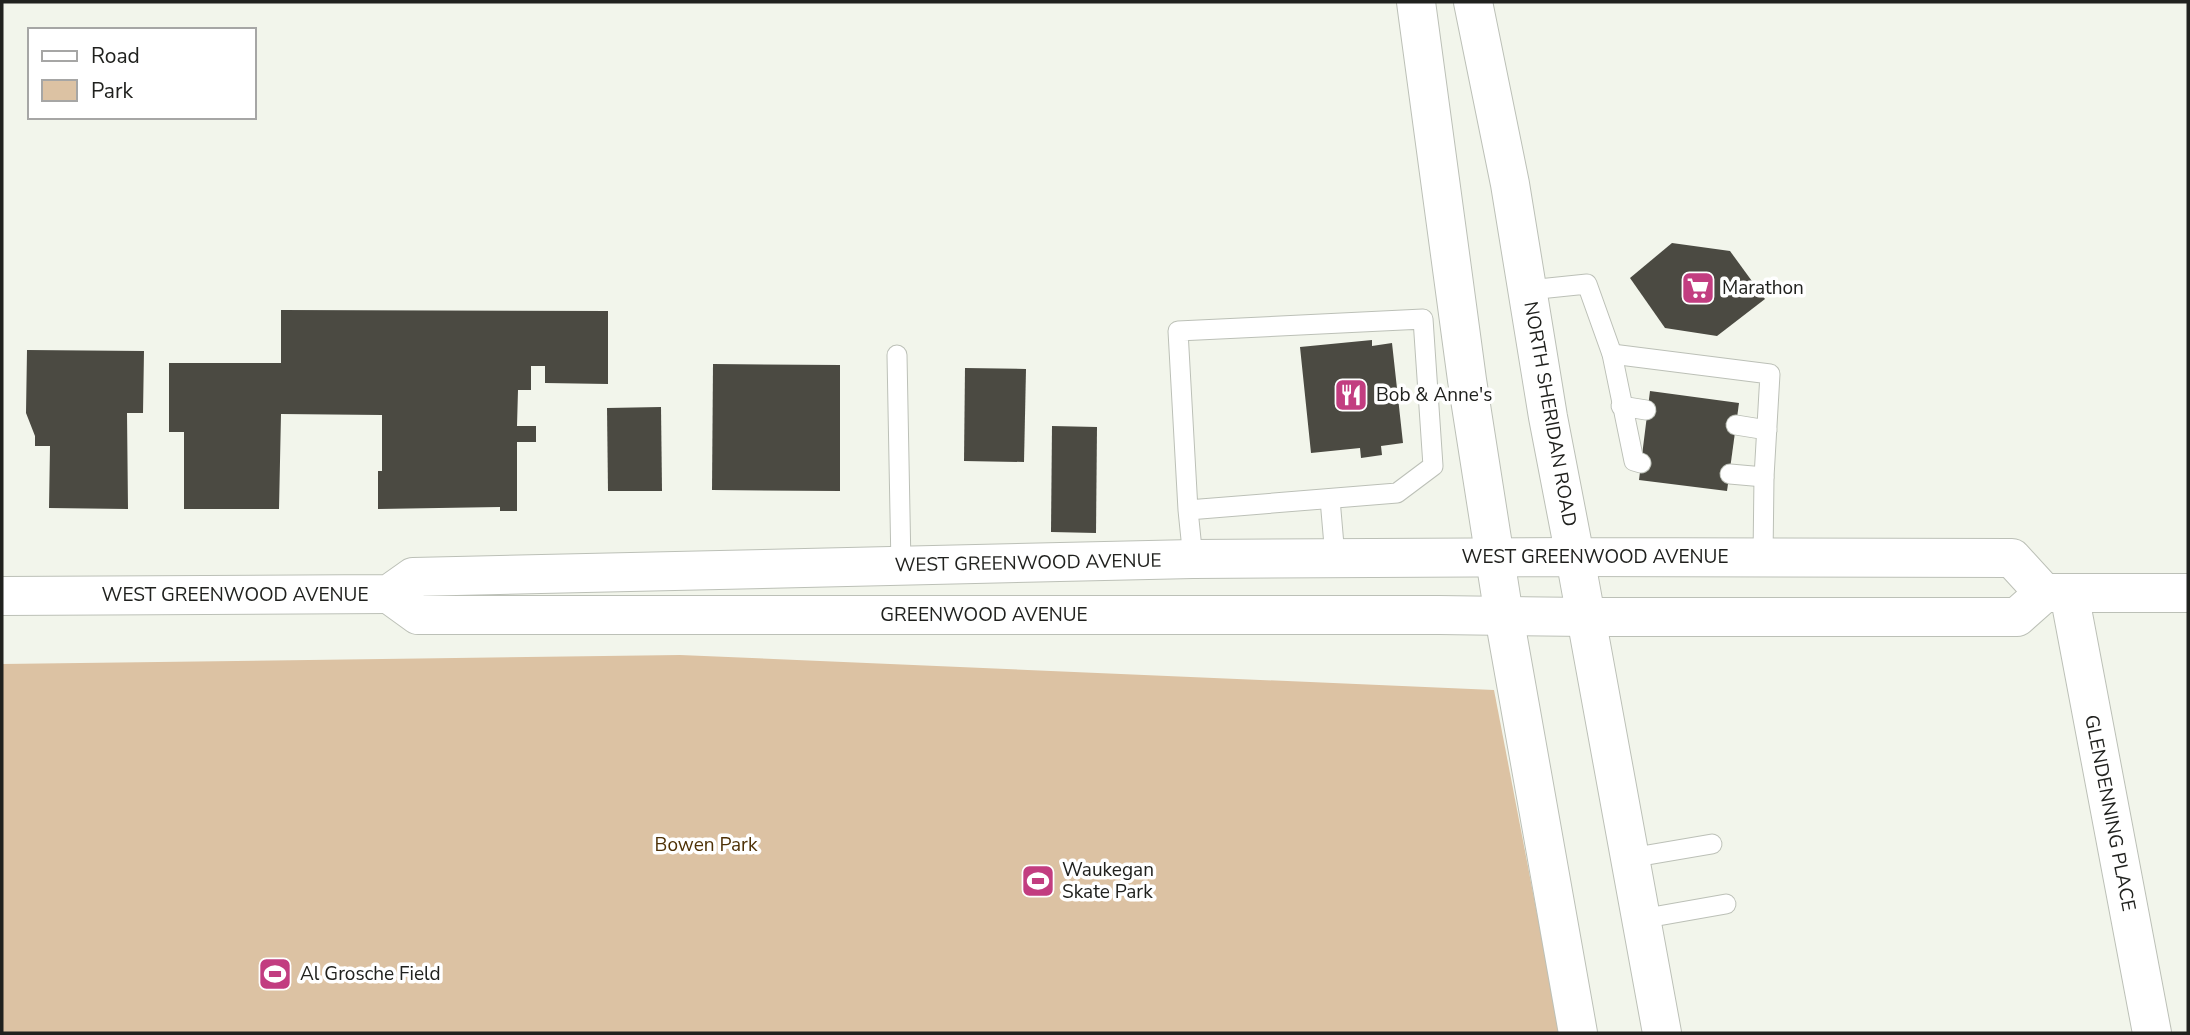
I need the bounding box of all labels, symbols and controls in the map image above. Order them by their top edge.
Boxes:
legend [28,28,256,119]
text: Road [91,42,140,70]
text: Park [91,77,133,105]
supermarket icon: Marathon [1679,269,1717,307]
place label: Marathon [1722,275,1804,301]
street label: NORTH SHERIDAN ROAD [1517,299,1583,529]
restaurant icon: Bob & Anne's [1332,376,1370,414]
place label: Bob & Anne's [1376,382,1492,408]
street label: WEST GREENWOOD AVENUE [1462,544,1728,570]
street label: WEST GREENWOOD AVENUE [894,548,1162,578]
street label: WEST GREENWOOD AVENUE [102,582,368,608]
street label: GREENWOOD AVENUE [880,602,1088,628]
street label: GLENDENNING PLACE [2078,713,2142,913]
park label: Bowen Park [655,832,758,858]
place label: Waukegan Skate Park [1062,857,1154,905]
sports icon: Waukegan Skate Park [1019,862,1057,900]
sports icon: Al Grosche Field [256,955,294,993]
place label: Al Grosche Field [300,961,441,987]

